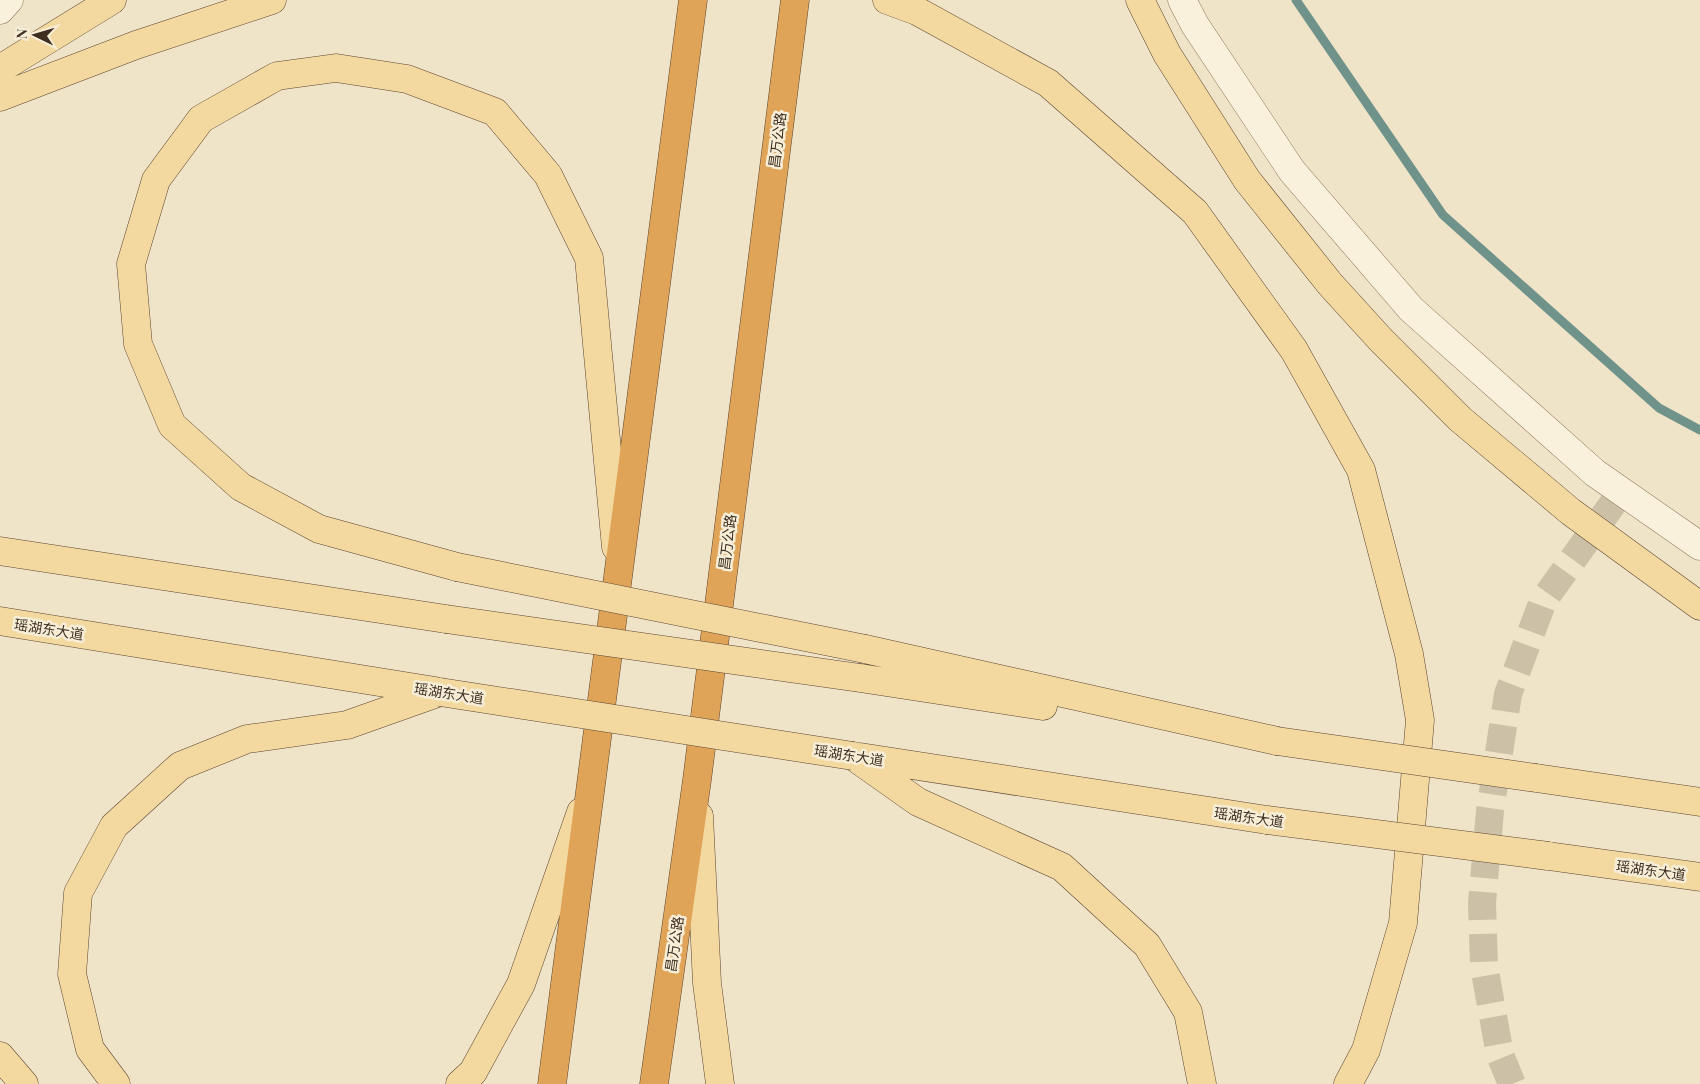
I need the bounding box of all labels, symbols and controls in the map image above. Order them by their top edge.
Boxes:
north arrow [10,10,60,60]
text: N [12,28,31,40]
street label: 昌万公路 [764,111,790,169]
street label: 昌万公路 [714,513,740,571]
street label: 瑶湖东大道 [13,614,85,644]
street label: 瑶湖东大道 [413,678,485,708]
street label: 瑶湖东大道 [813,740,885,770]
street label: 瑶湖东大道 [1213,803,1285,831]
street label: 瑶湖东大道 [1615,856,1687,884]
street label: 昌万公路 [661,915,687,973]

